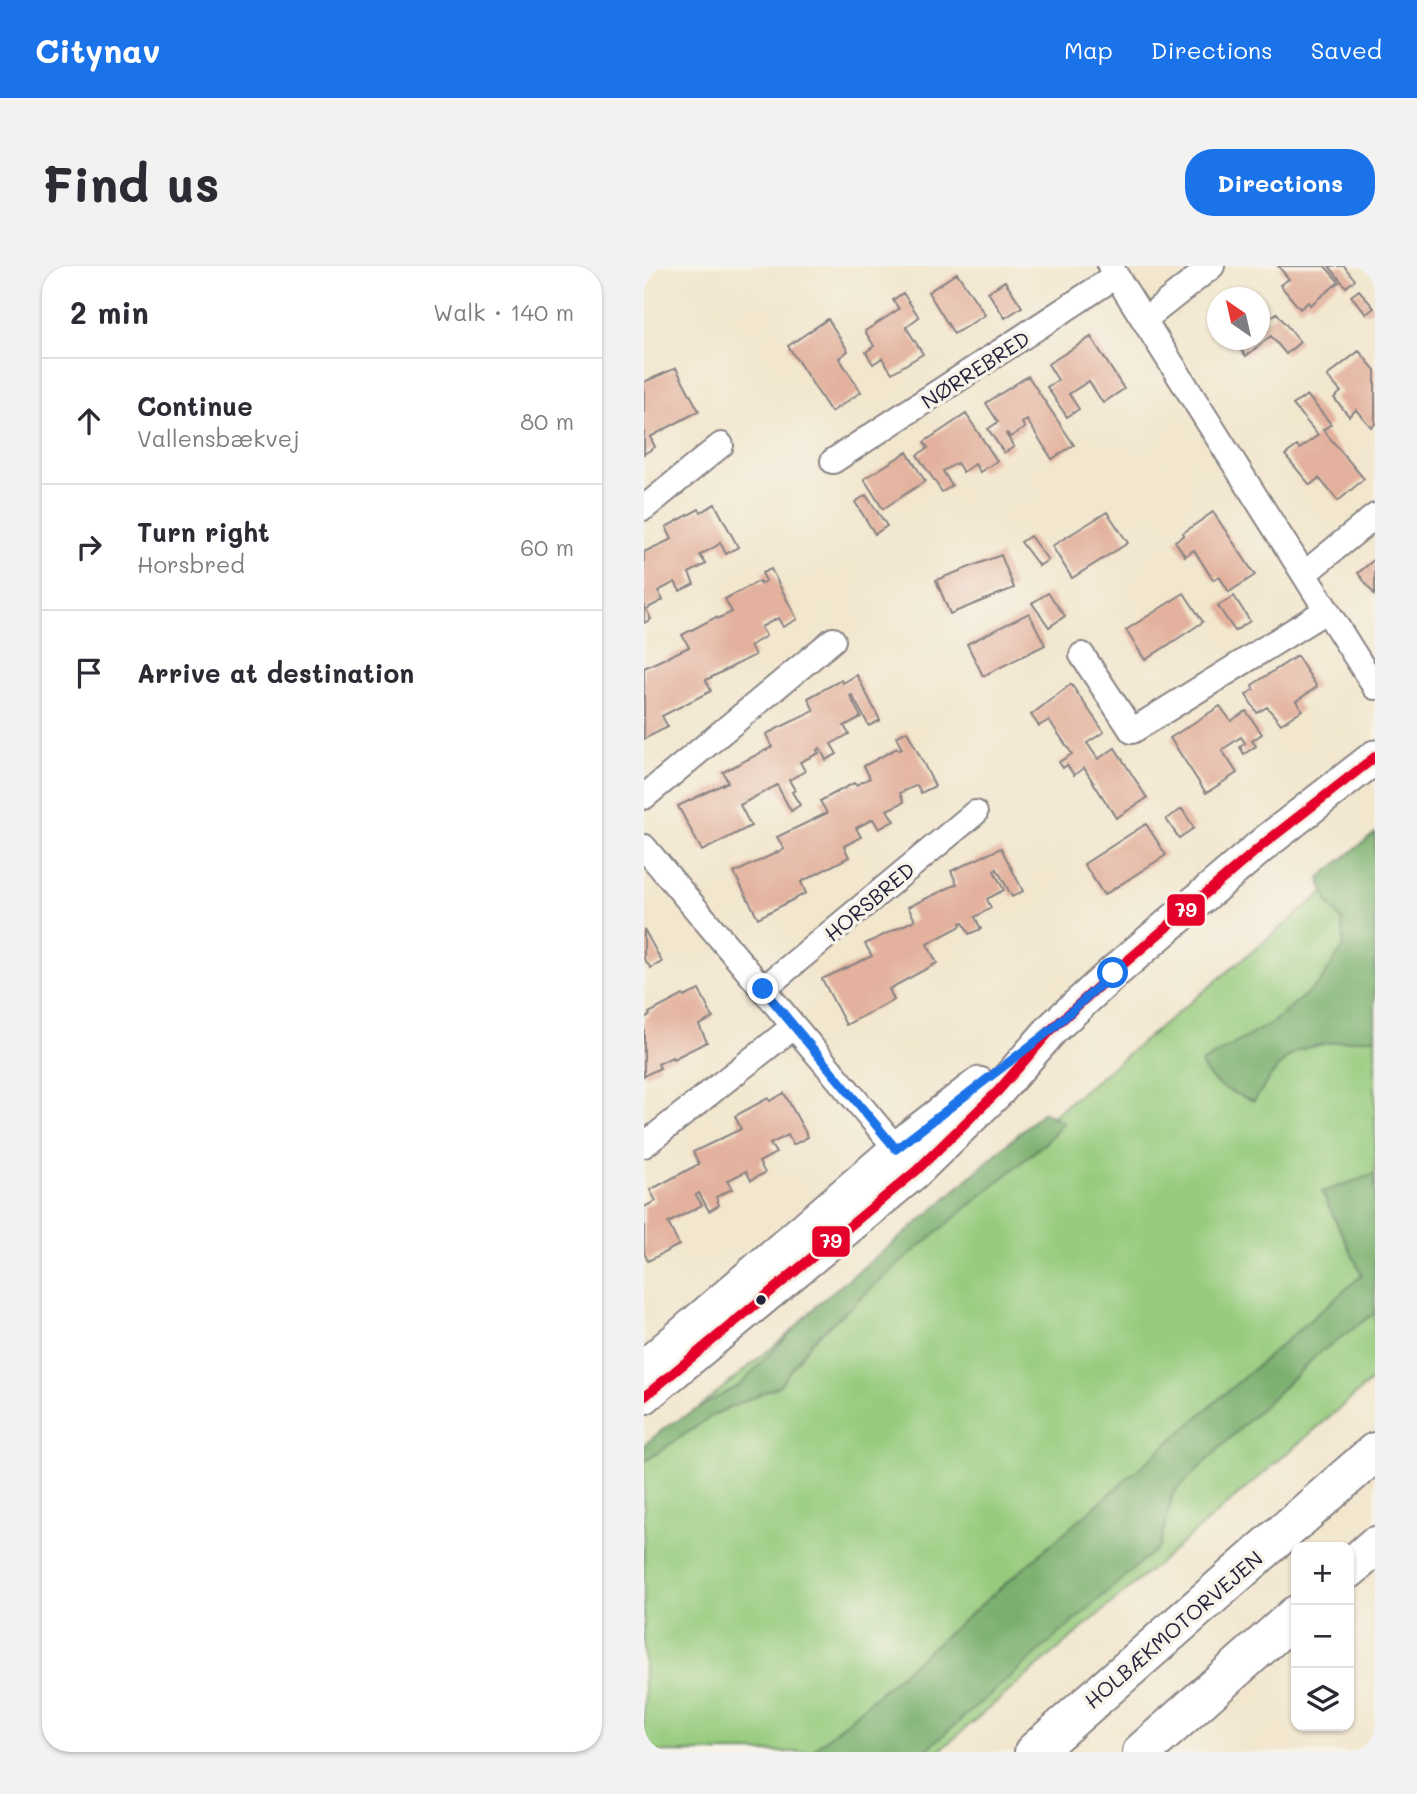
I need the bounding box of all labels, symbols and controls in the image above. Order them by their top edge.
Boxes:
text: Citynav [35,28,160,71]
text: Map [1064,34,1113,65]
text: Directions [1151,34,1273,65]
text: Saved [1311,34,1382,65]
button: Directions [1185,149,1375,216]
text: Find us [42,151,220,214]
north arrow [1207,287,1270,350]
text: 2 min [70,292,149,332]
text: Walk · 140 m [433,297,574,327]
street label: NØRREBRED [916,324,1034,414]
text: Continue [137,389,253,423]
icon: ahead [70,402,108,440]
text: 80 m [520,406,574,436]
text: Vallensbækvej [137,423,300,453]
text: Turn right [137,515,270,549]
icon: right [70,528,108,566]
text: 60 m [520,532,574,562]
text: Horsbred [137,549,245,579]
icon: arrive [70,654,108,692]
text: Arrive at destination [137,656,414,690]
street label: HORSBRED [818,855,920,947]
line badge: 79 [1166,893,1206,927]
text: 79 [1175,897,1198,922]
route start [1097,957,1128,988]
route end [747,973,778,1004]
line badge: 79 [811,1225,851,1258]
text: 79 [820,1228,843,1253]
unlabelled marker [754,1293,768,1307]
map controls [1291,1542,1354,1731]
button: + [1291,1542,1354,1605]
street label: HOLBÆKMOTORVEJEN [1078,1544,1268,1714]
button: − [1291,1605,1354,1668]
button: layers [1291,1668,1354,1731]

